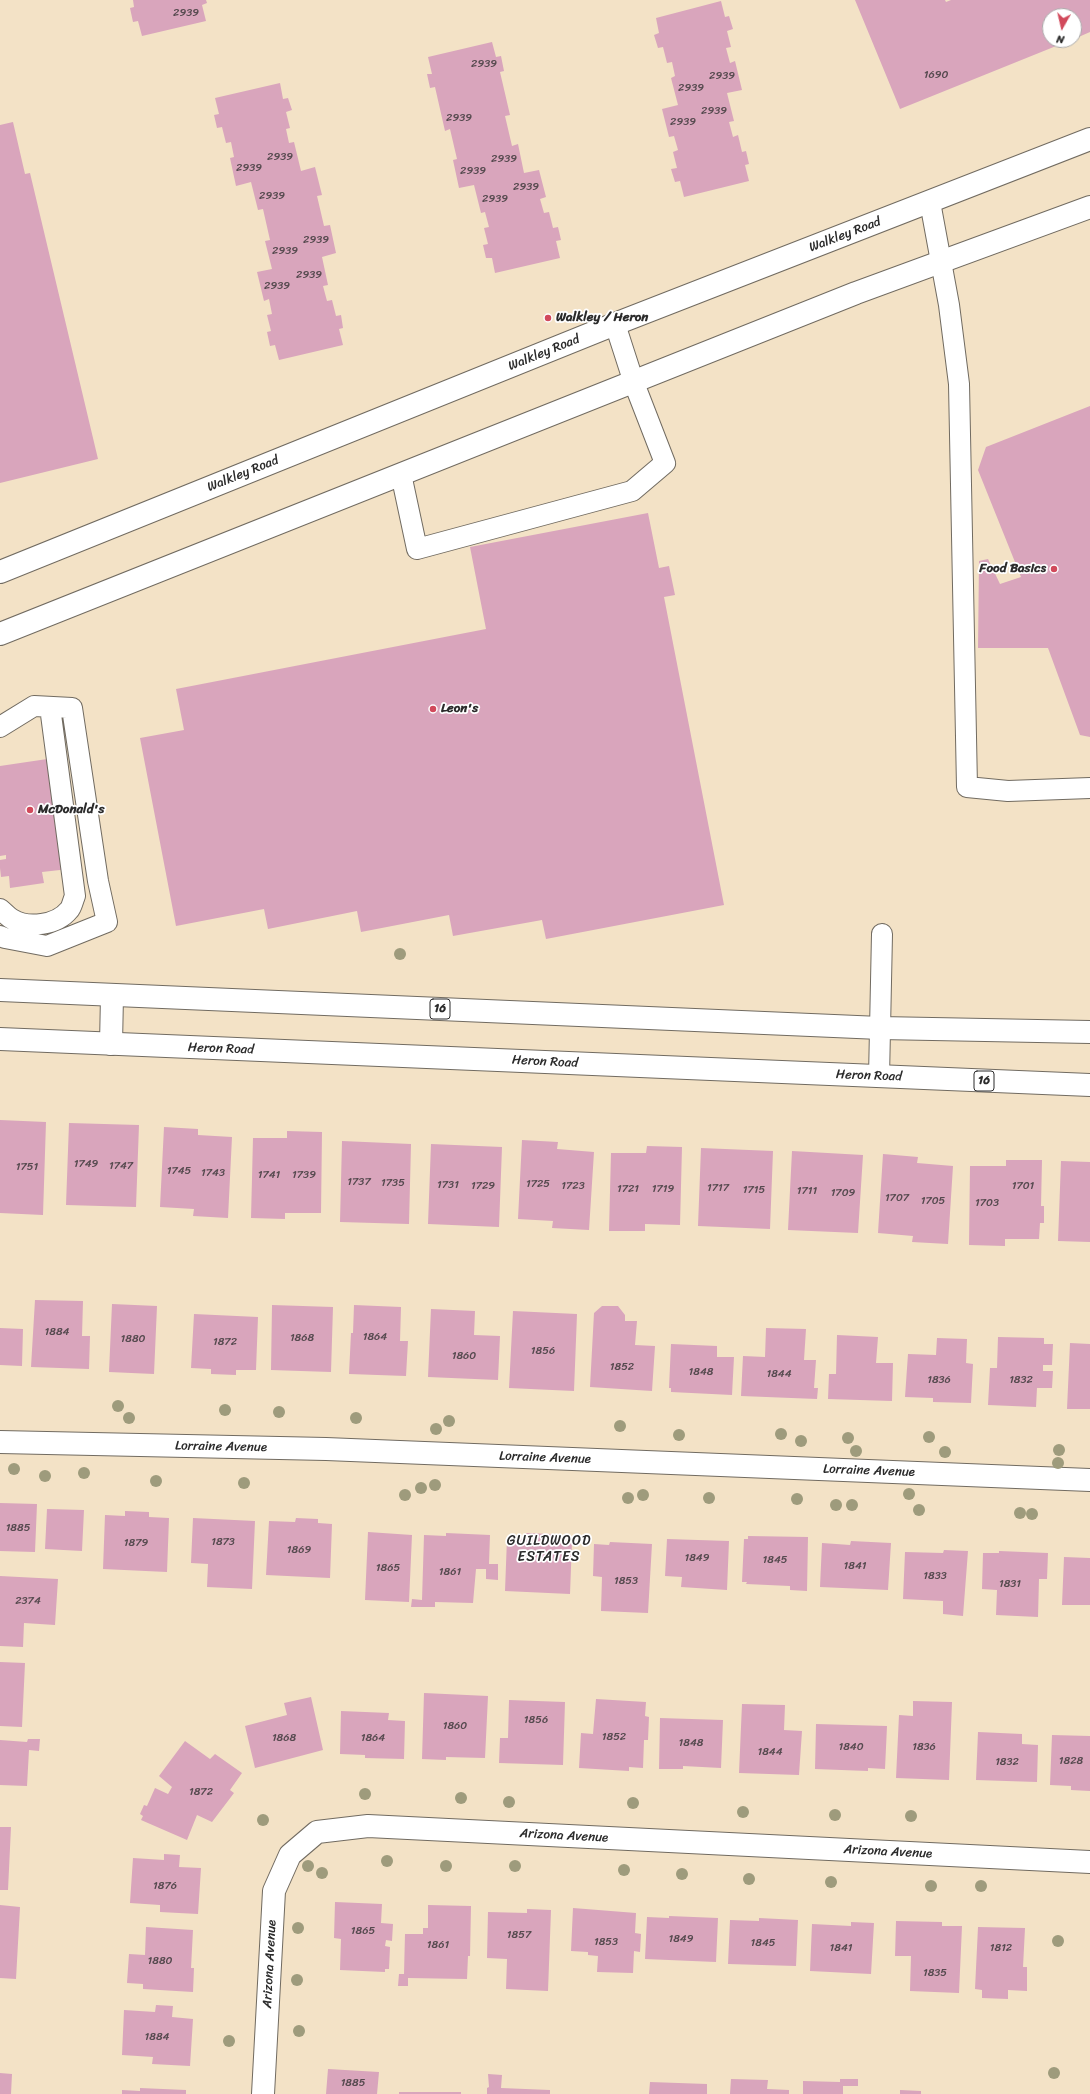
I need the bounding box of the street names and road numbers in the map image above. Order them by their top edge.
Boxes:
street label: Walkley Road [807,214,883,256]
street label: Walkley Road [506,332,582,374]
street label: Walkley Road [205,453,281,495]
road number: 16 [430,999,450,1019]
street label: Heron Road [188,1040,254,1058]
street label: Heron Road [512,1052,578,1072]
street label: Heron Road [836,1067,902,1085]
road number: 16 [974,1071,994,1091]
street label: Lorraine Avenue [175,1438,267,1456]
street label: Lorraine Avenue [499,1449,591,1467]
street label: Lorraine Avenue [823,1462,915,1480]
street label: Arizona Avenue [519,1826,609,1846]
street label: Arizona Avenue [843,1842,933,1862]
street label: Arizona Avenue [260,1919,280,2009]

